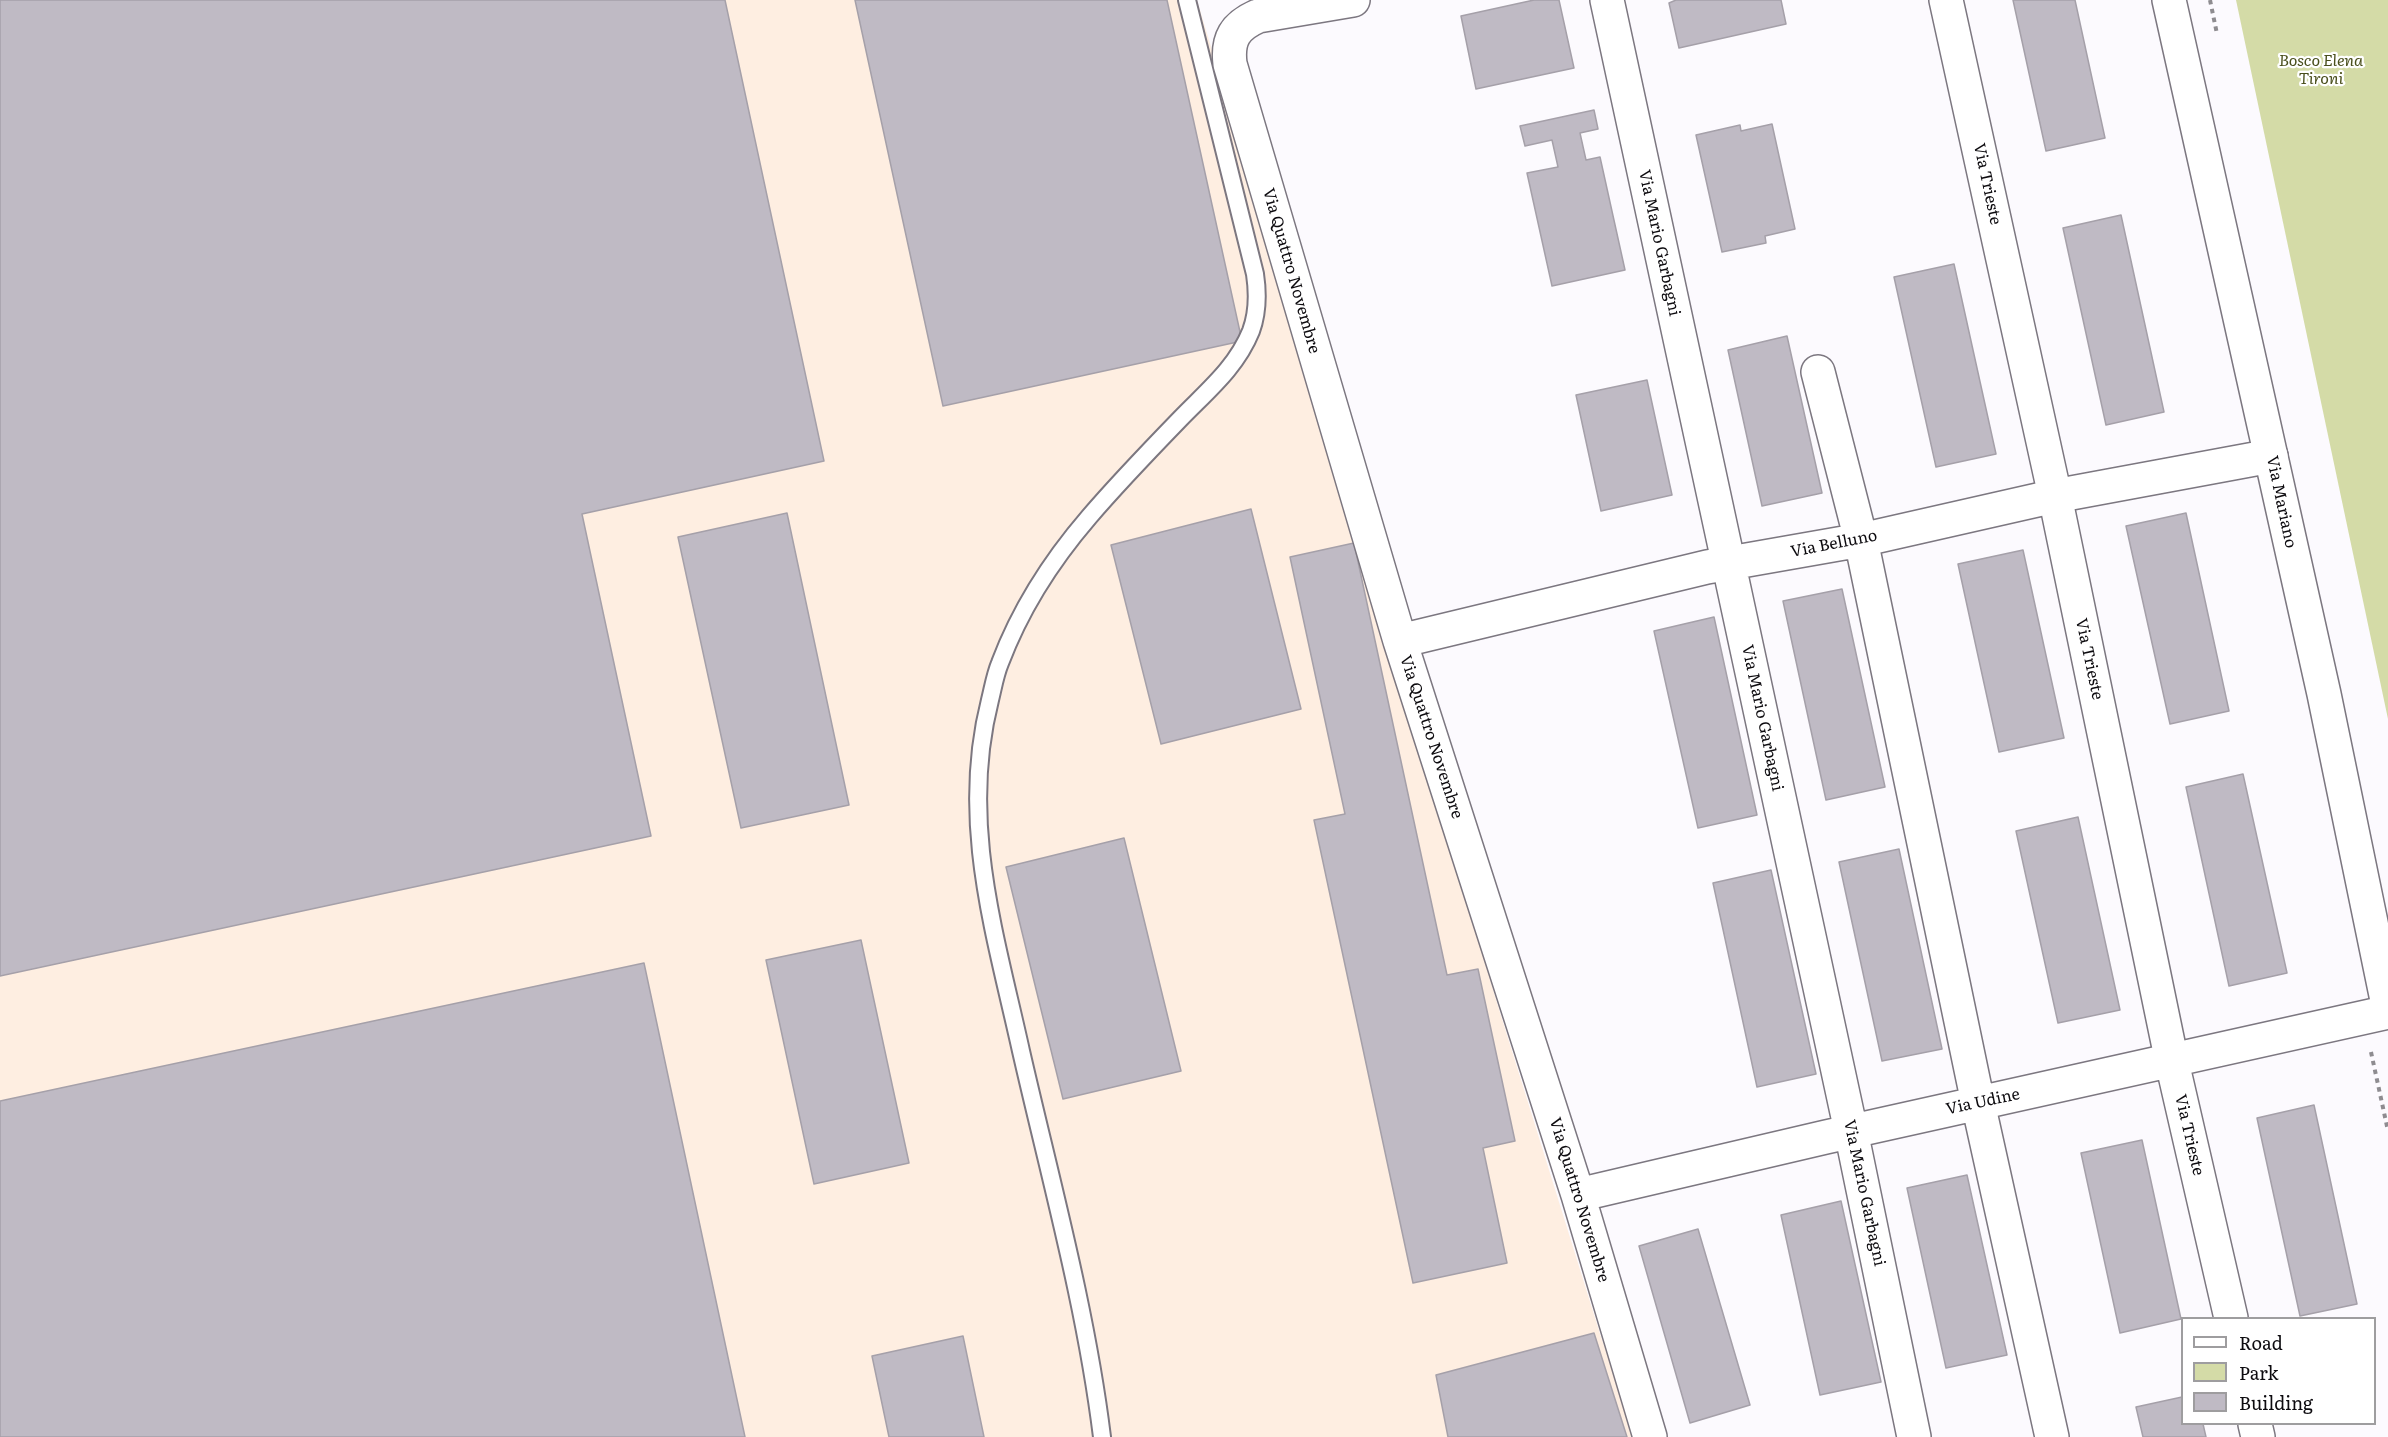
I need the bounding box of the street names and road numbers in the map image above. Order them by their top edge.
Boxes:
street label: Via Trieste [1969,141,2005,227]
street label: Via Mario Garbagni [1634,168,1684,318]
street label: Via Quattro Novembre [1258,186,1324,356]
street label: Via Mariano [2262,454,2300,550]
street label: Via Belluno [1789,526,1879,562]
street label: Via Trieste [2071,616,2107,702]
street label: Via Mario Garbagni [1737,643,1787,793]
street label: Via Quattro Novembre [1395,653,1467,821]
street label: Via Udine [1944,1085,2022,1119]
street label: Via Trieste [2170,1092,2208,1178]
street label: Via Quattro Novembre [1545,1115,1613,1285]
street label: Via Mario Garbagni [1839,1118,1889,1268]

